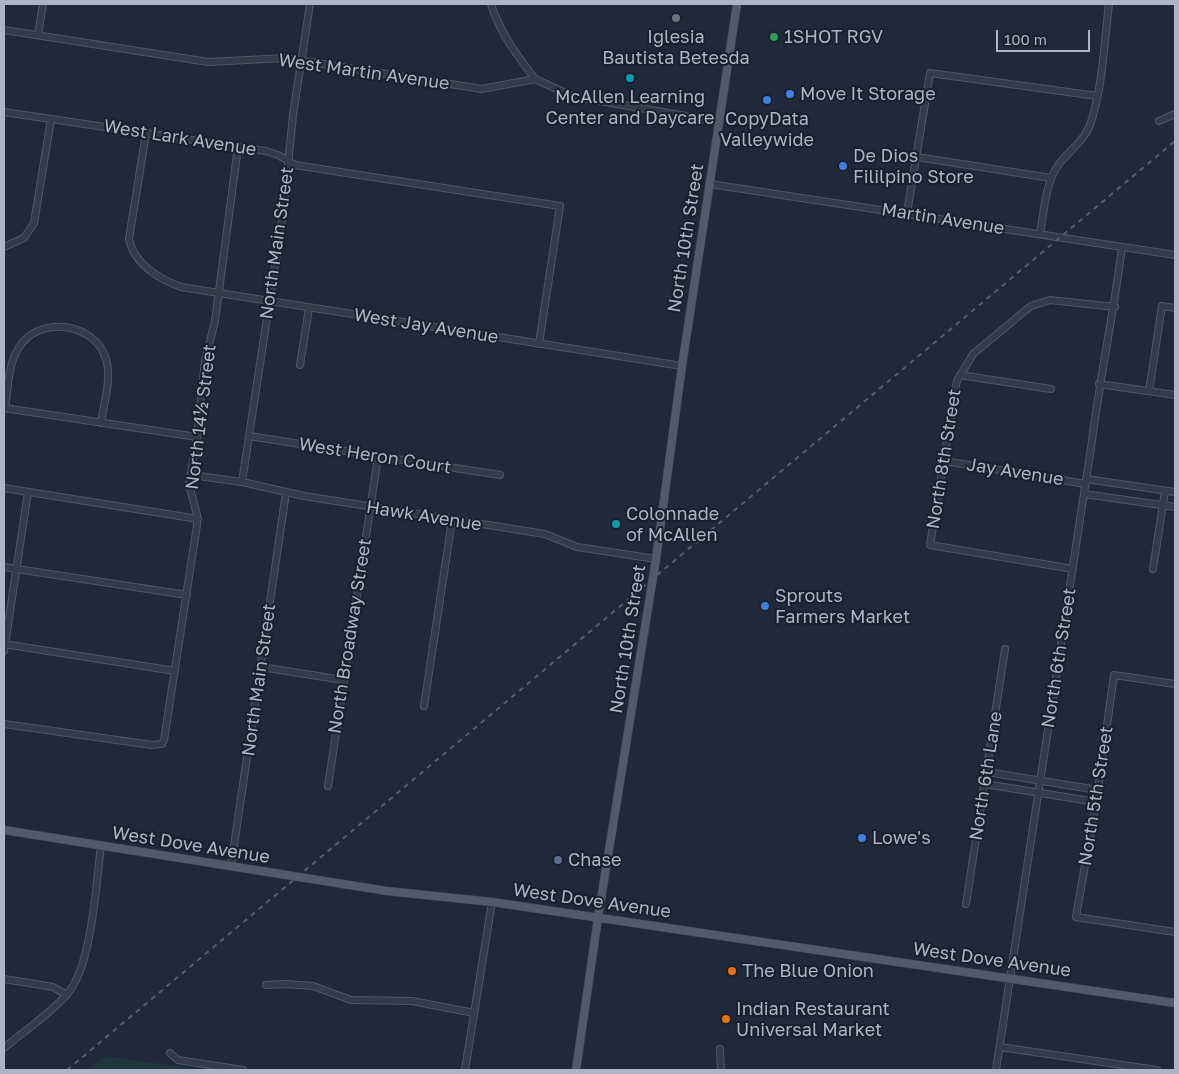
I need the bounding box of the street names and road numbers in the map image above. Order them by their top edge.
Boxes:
street label: West Martin Avenue [277,49,451,95]
street label: West Lark Avenue [102,115,258,161]
street label: North 10th Street [664,162,708,314]
street label: North Main Street [256,165,298,321]
street label: Martin Avenue [880,199,1006,239]
street label: West Jay Avenue [352,304,500,348]
street label: North 14½ Street [181,343,221,491]
street label: North 8th Street [922,387,966,531]
street label: West Heron Court [297,433,453,479]
street label: Jay Avenue [965,454,1065,490]
street label: Hawk Avenue [365,496,483,536]
street label: North Broadway Street [324,537,376,735]
street label: North 10th Street [606,563,650,715]
street label: North 6th Street [1037,586,1081,730]
street label: North Main Street [238,602,280,758]
street label: North 6th Lane [965,710,1007,842]
street label: North 5th Street [1074,725,1118,867]
street label: West Dove Avenue [111,822,271,868]
street label: West Dove Avenue [512,879,672,923]
street label: West Dove Avenue [912,938,1072,982]

